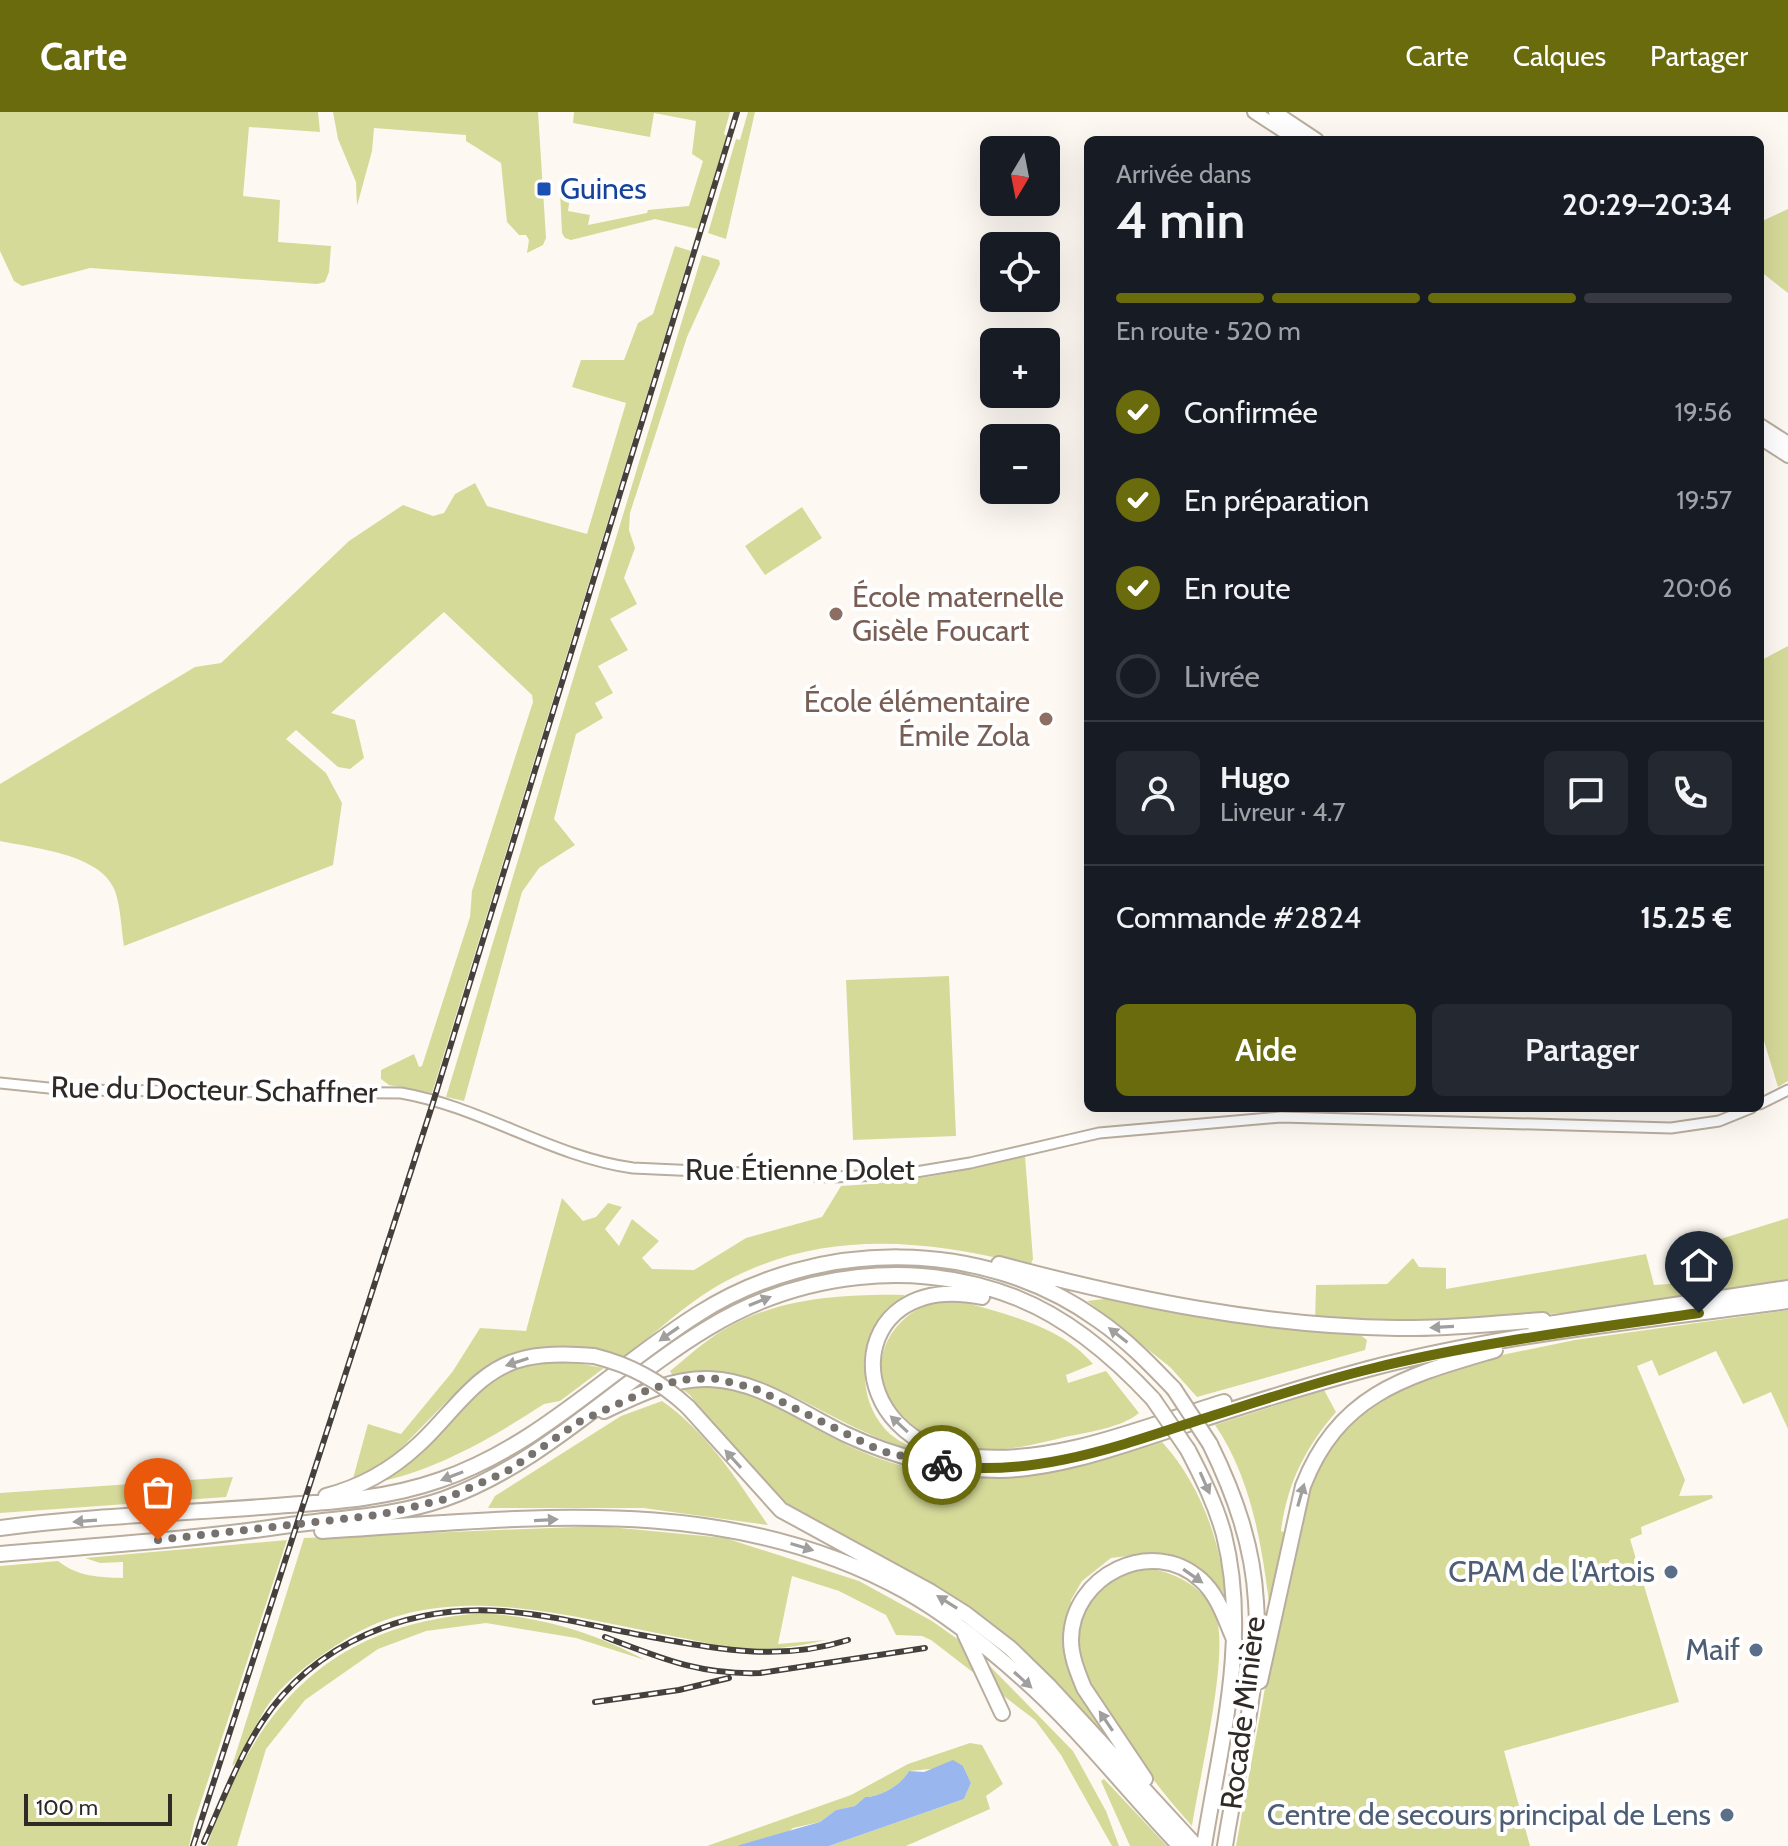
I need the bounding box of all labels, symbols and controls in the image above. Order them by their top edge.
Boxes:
text: Carte [40,33,127,80]
text: Carte [1406,39,1469,73]
text: Calques [1513,39,1606,73]
text: Partager [1650,39,1748,73]
north arrow [980,136,1060,216]
map controls [980,136,1060,504]
text: Arrivée dans [1116,158,1251,190]
place label: Guines [560,170,647,207]
marker: Guines [535,180,553,198]
text: 20:29–20:34 [1562,186,1732,223]
text: 4 min [1116,188,1245,251]
button: locate [980,232,1060,312]
text: En route · 520 m [1116,315,1301,347]
button: + [980,328,1060,408]
icon: check [1116,390,1160,434]
text: Confirmée [1184,394,1318,431]
text: 19:56 [1675,396,1732,428]
button: − [980,424,1060,504]
icon: check [1116,478,1160,522]
text: En préparation [1184,482,1369,519]
text: 19:57 [1676,484,1732,516]
icon: check [1116,566,1160,610]
text: En route [1184,570,1291,607]
text: 20:06 [1662,572,1732,604]
place label: École maternelle Gisèle Foucart [852,578,1064,649]
marker: École maternelle Gisèle Foucart [827,605,845,623]
text: Livrée [1184,658,1260,695]
place label: École élémentaire Émile Zola [804,683,1031,754]
marker: École élémentaire Émile Zola [1037,710,1055,728]
button: person [1116,751,1200,835]
button: chat [1544,751,1628,835]
button: phone [1648,751,1732,835]
text: Hugo [1220,759,1290,796]
text: Livreur · 4.7 [1220,796,1345,828]
text: Commande #2824 [1116,899,1361,936]
text: 15.25 € [1640,899,1732,936]
button: Aide [1116,1004,1416,1096]
button: Partager [1432,1004,1732,1096]
street label: Rue du Docteur Schaffner [50,1068,378,1111]
street label: Rue Étienne Dolet [685,1151,915,1188]
pin [1665,1231,1733,1313]
icon: home [1677,1243,1721,1287]
one-way arrow [748,1295,772,1308]
one-way arrow [1429,1321,1454,1334]
one-way arrow [659,1326,680,1341]
one-way arrow [1108,1328,1128,1344]
one-way arrow [505,1356,529,1368]
one-way arrow [890,1416,909,1434]
courier [902,1425,982,1505]
icon: bike [920,1443,964,1487]
one-way arrow [724,1449,742,1468]
pin [124,1458,192,1540]
icon: bag [136,1470,180,1514]
one-way arrow [440,1470,464,1483]
one-way arrow [1198,1472,1211,1495]
one-way arrow [1295,1483,1308,1507]
one-way arrow [534,1513,559,1526]
one-way arrow [72,1515,97,1528]
one-way arrow [791,1541,815,1554]
place label: CPAM de l'Artois [1448,1553,1655,1590]
marker: CPAM de l'Artois [1662,1563,1680,1581]
one-way arrow [1182,1568,1204,1584]
one-way arrow [936,1596,958,1610]
street label: Rocade Minière [1212,1614,1273,1812]
place label: Maif [1685,1631,1740,1668]
marker: Maif [1747,1641,1765,1659]
one-way arrow [1013,1671,1033,1688]
one-way arrow [1099,1711,1114,1732]
scale bar [24,1790,172,1826]
text: 100 m [36,1794,98,1821]
place label: Centre de secours principal de Lens [1267,1796,1711,1833]
marker: Centre de secours principal de Lens [1718,1806,1736,1824]

